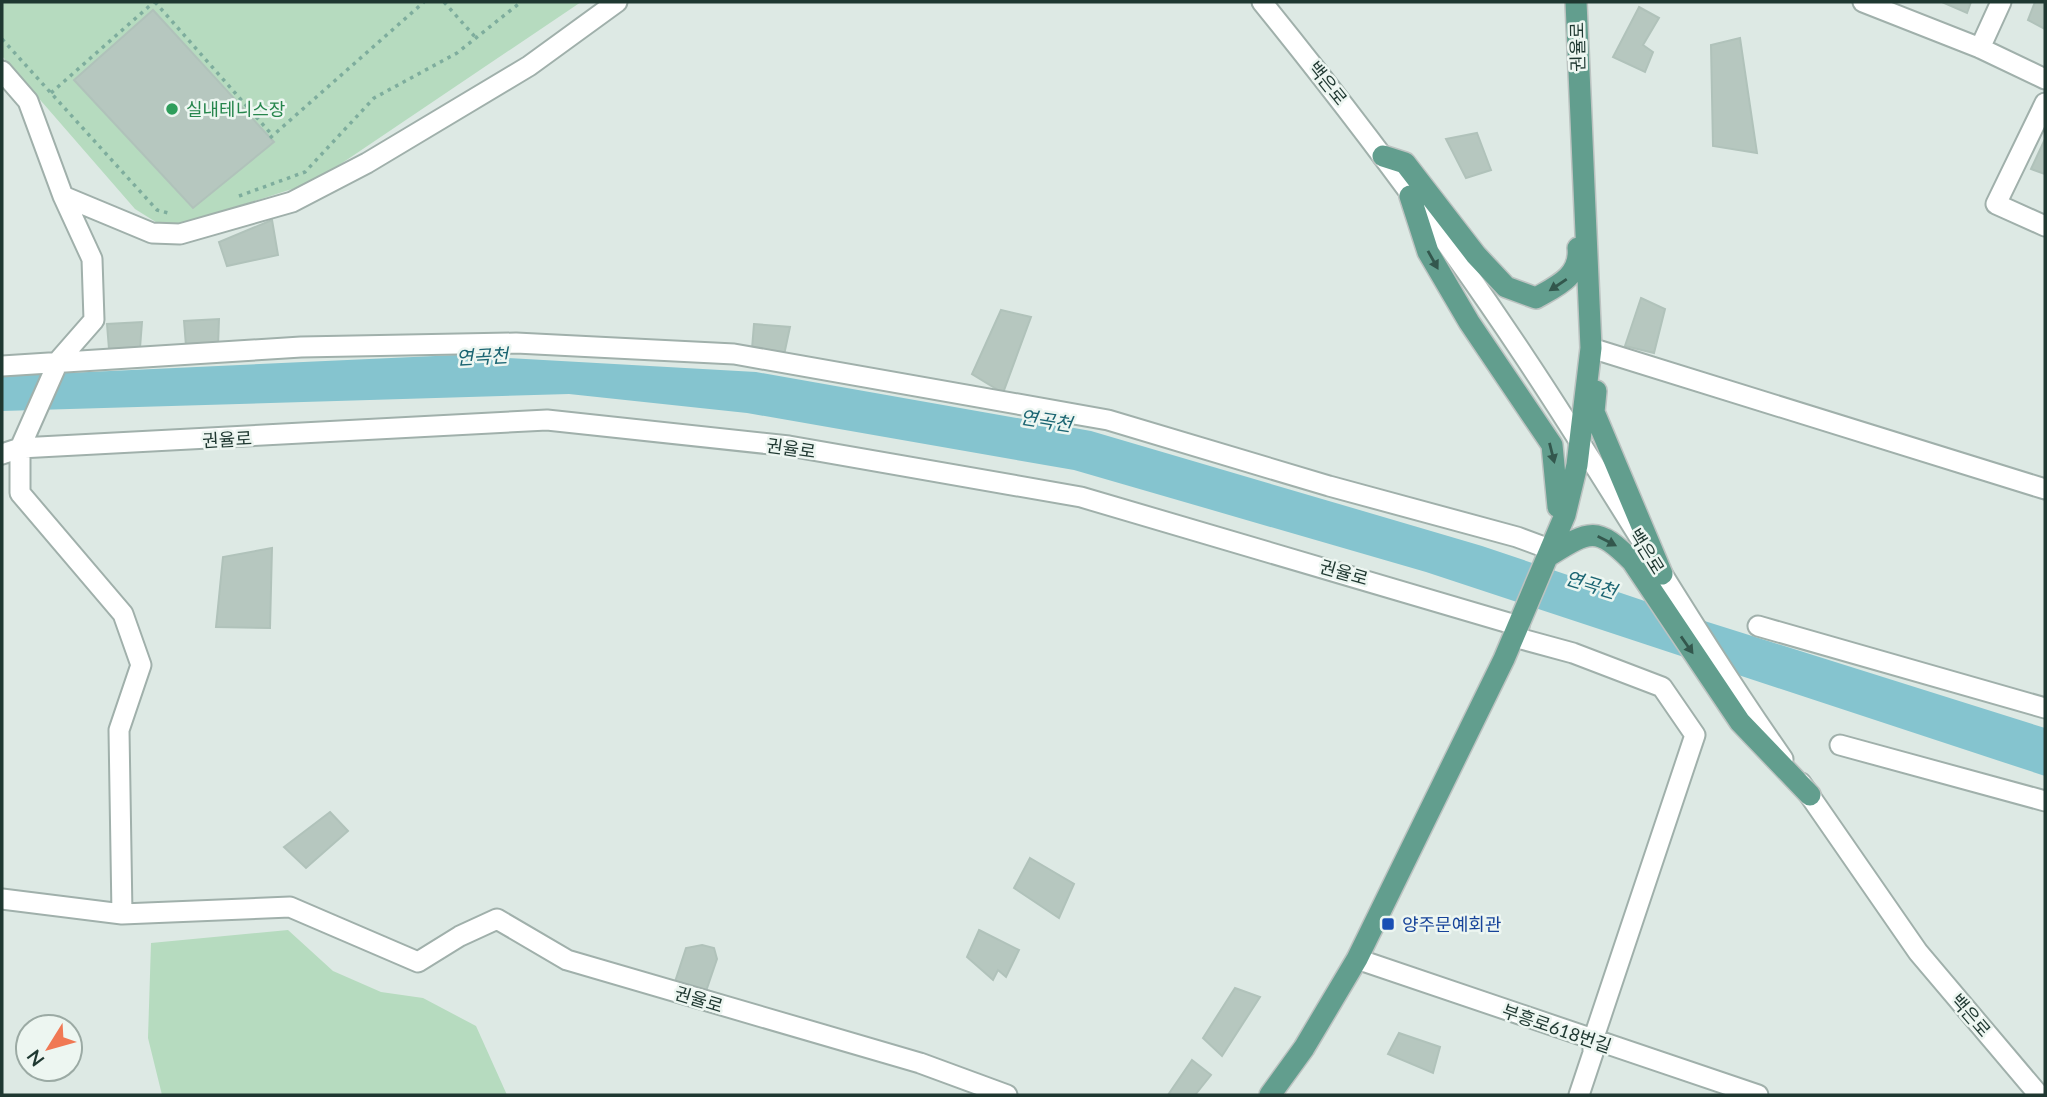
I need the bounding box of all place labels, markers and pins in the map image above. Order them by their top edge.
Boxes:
place label: 실내테니스장 [186,98,285,120]
marker: 실내테니스장 [164,101,180,117]
place label: 양주문예회관 [1402,913,1502,935]
marker: 양주문예회관 [1380,916,1396,932]

